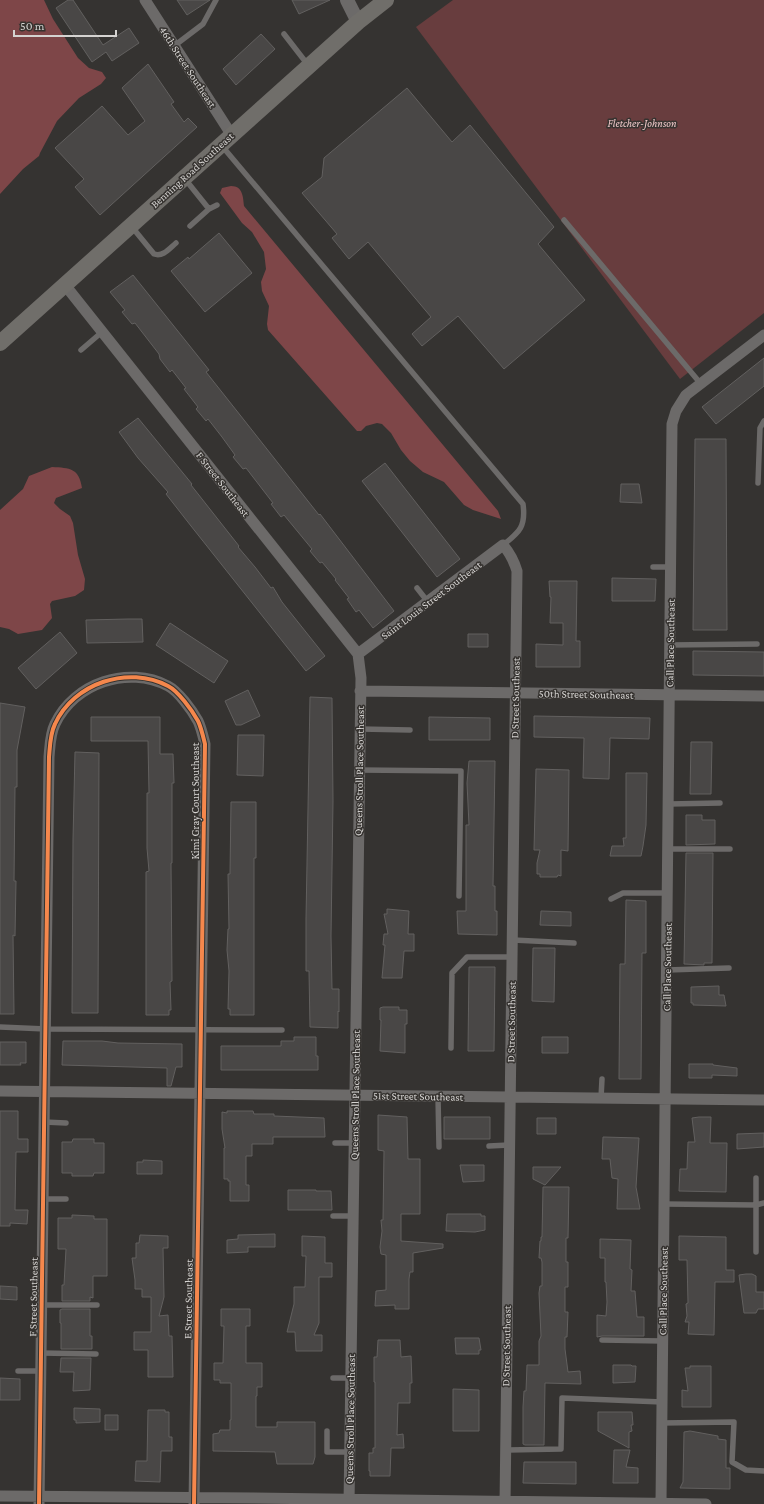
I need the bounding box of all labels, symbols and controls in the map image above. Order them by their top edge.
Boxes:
scale bar [14,12,116,38]
text: 50 m [20,19,45,33]
street label: 46th Street Southeast [157,24,219,110]
park label: Fletcher-Johnson [607,117,677,130]
street label: Benning Road Southeast [148,129,237,211]
street label: F Street Southeast [194,449,252,519]
street label: Saint Louis Street Southeast [378,558,484,642]
street label: Call Place Southeast [663,598,677,687]
street label: D Street Southeast [508,657,522,739]
street label: 50th Street Southeast [539,687,634,701]
street label: Queens Stroll Place Southeast [352,706,366,836]
street label: Kimi Gray Court Southeast [189,742,202,860]
street label: Call Place Southeast [660,922,674,1011]
street label: D Street Southeast [504,981,518,1063]
street label: Queens Stroll Place Southeast [348,1030,362,1160]
street label: 51st Street Southeast [373,1089,464,1103]
street label: Call Place Southeast [656,1246,670,1335]
street label: F Street Southeast [26,1257,40,1337]
street label: E Street Southeast [181,1259,195,1339]
street label: D Street Southeast [499,1305,513,1387]
street label: Queens Stroll Place Southeast [343,1354,357,1484]

